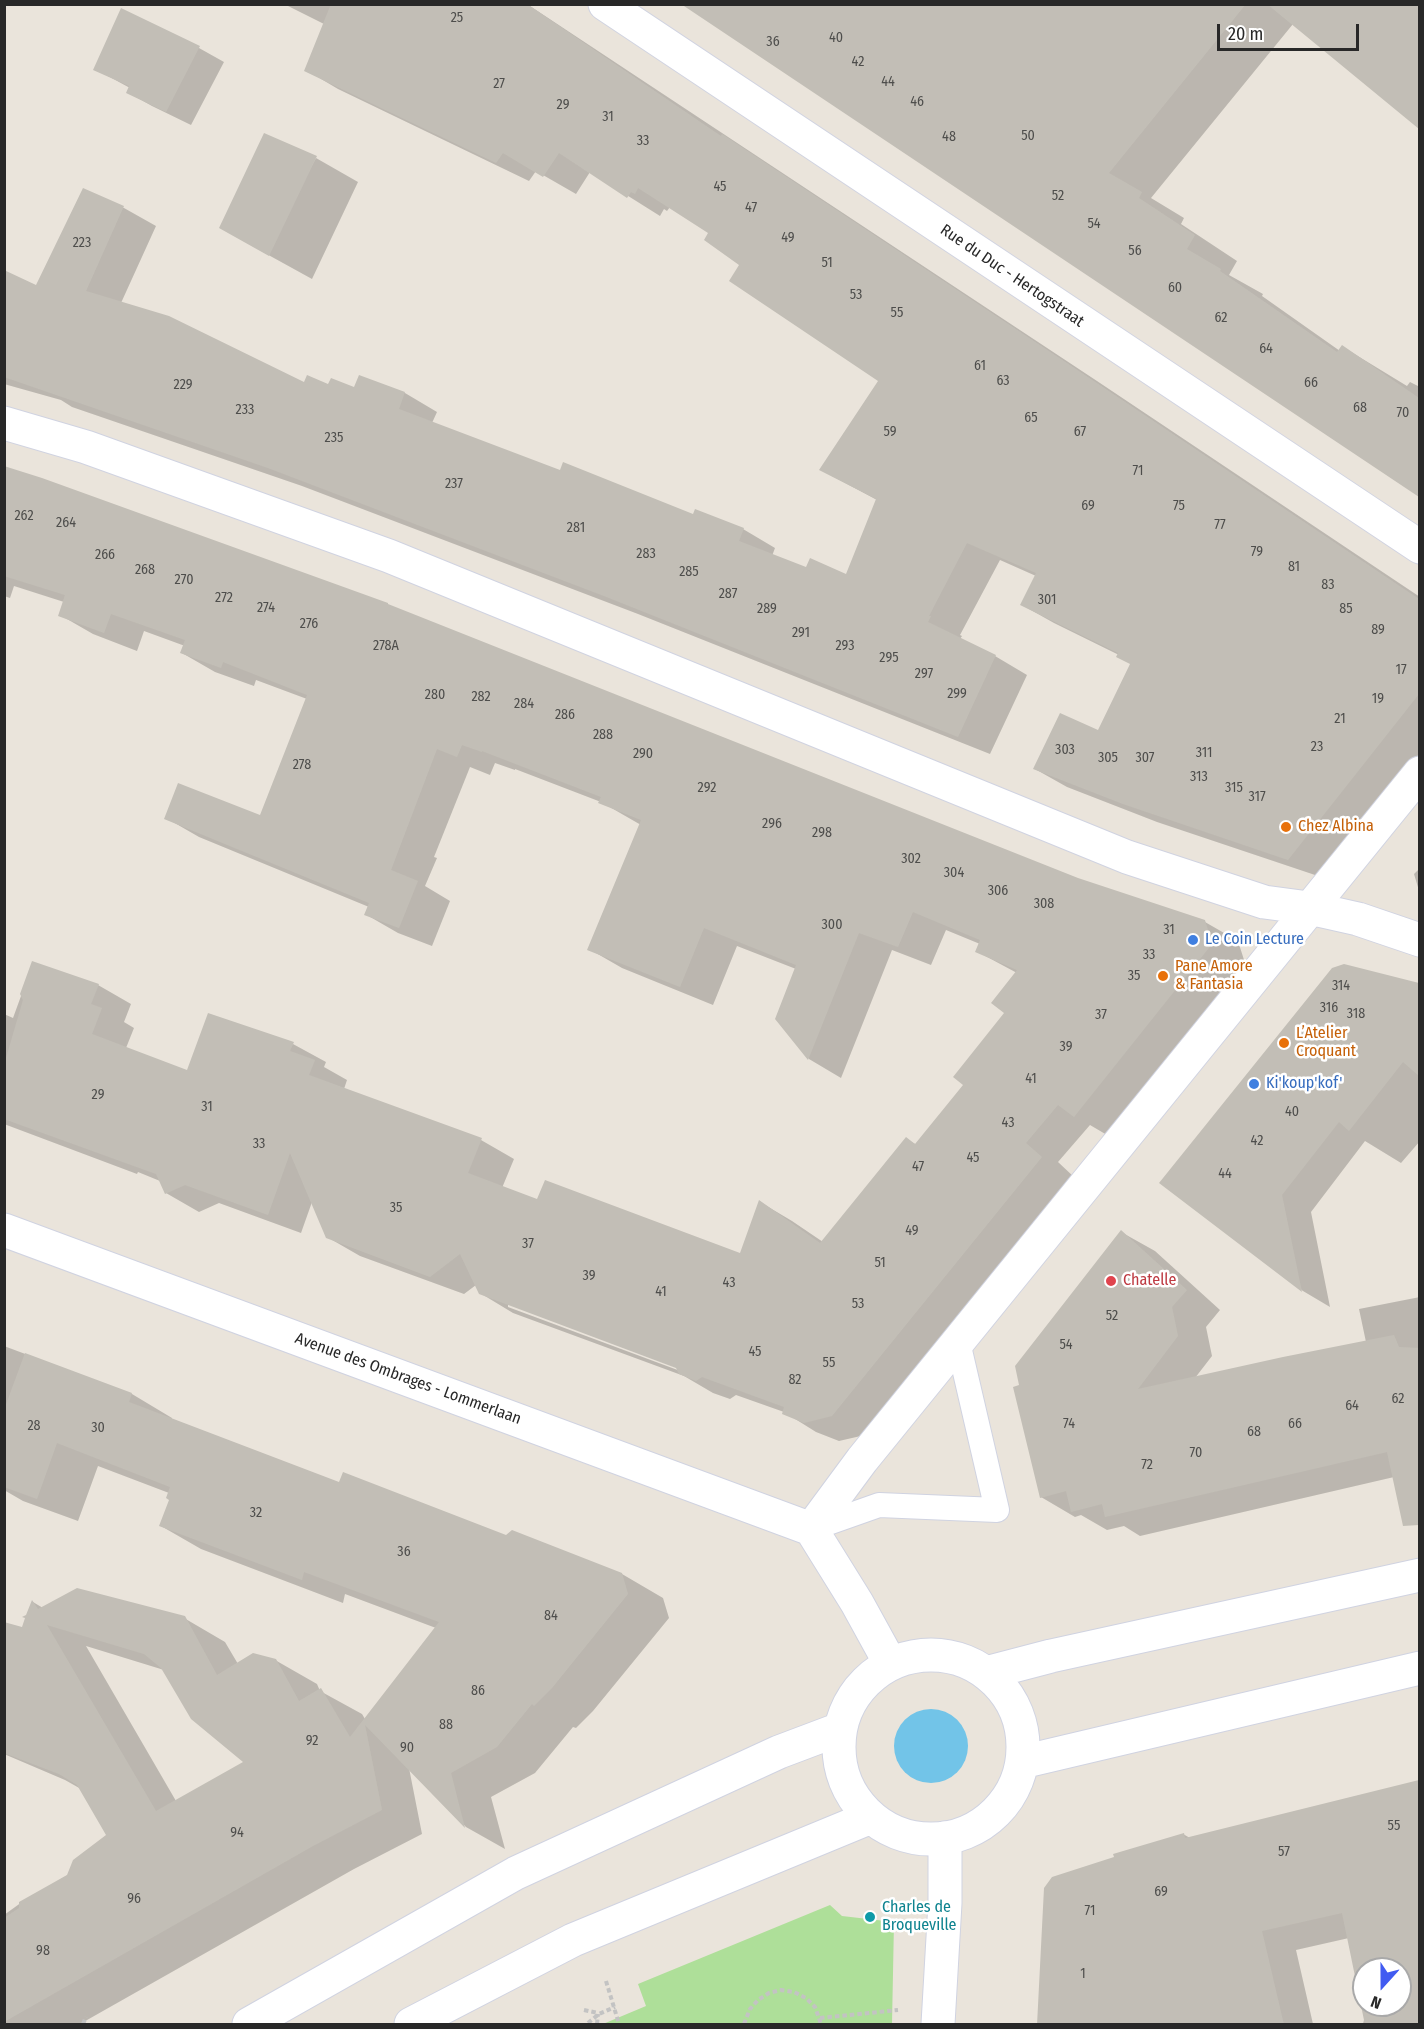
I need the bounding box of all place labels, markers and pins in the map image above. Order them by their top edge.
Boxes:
place label: Chez Albina [1298,817,1374,837]
marker: Chez Albina [1279,820,1293,834]
place label: Le Coin Lecture [1205,930,1304,950]
marker: Le Coin Lecture [1186,933,1200,947]
place label: Pane Amore & Fantasia [1175,957,1253,995]
marker: Pane Amore & Fantasia [1156,969,1170,983]
place label: L’Atelier Croquant [1296,1024,1356,1062]
marker: L’Atelier Croquant [1277,1036,1291,1050]
place label: Ki'koup'kof' [1266,1074,1342,1094]
marker: Ki'koup'kof' [1247,1077,1261,1091]
place label: Chatelle [1123,1271,1176,1291]
marker: Chatelle [1104,1274,1118,1288]
place label: Charles de Broqueville [882,1898,957,1936]
marker: Charles de Broqueville [863,1910,877,1924]

